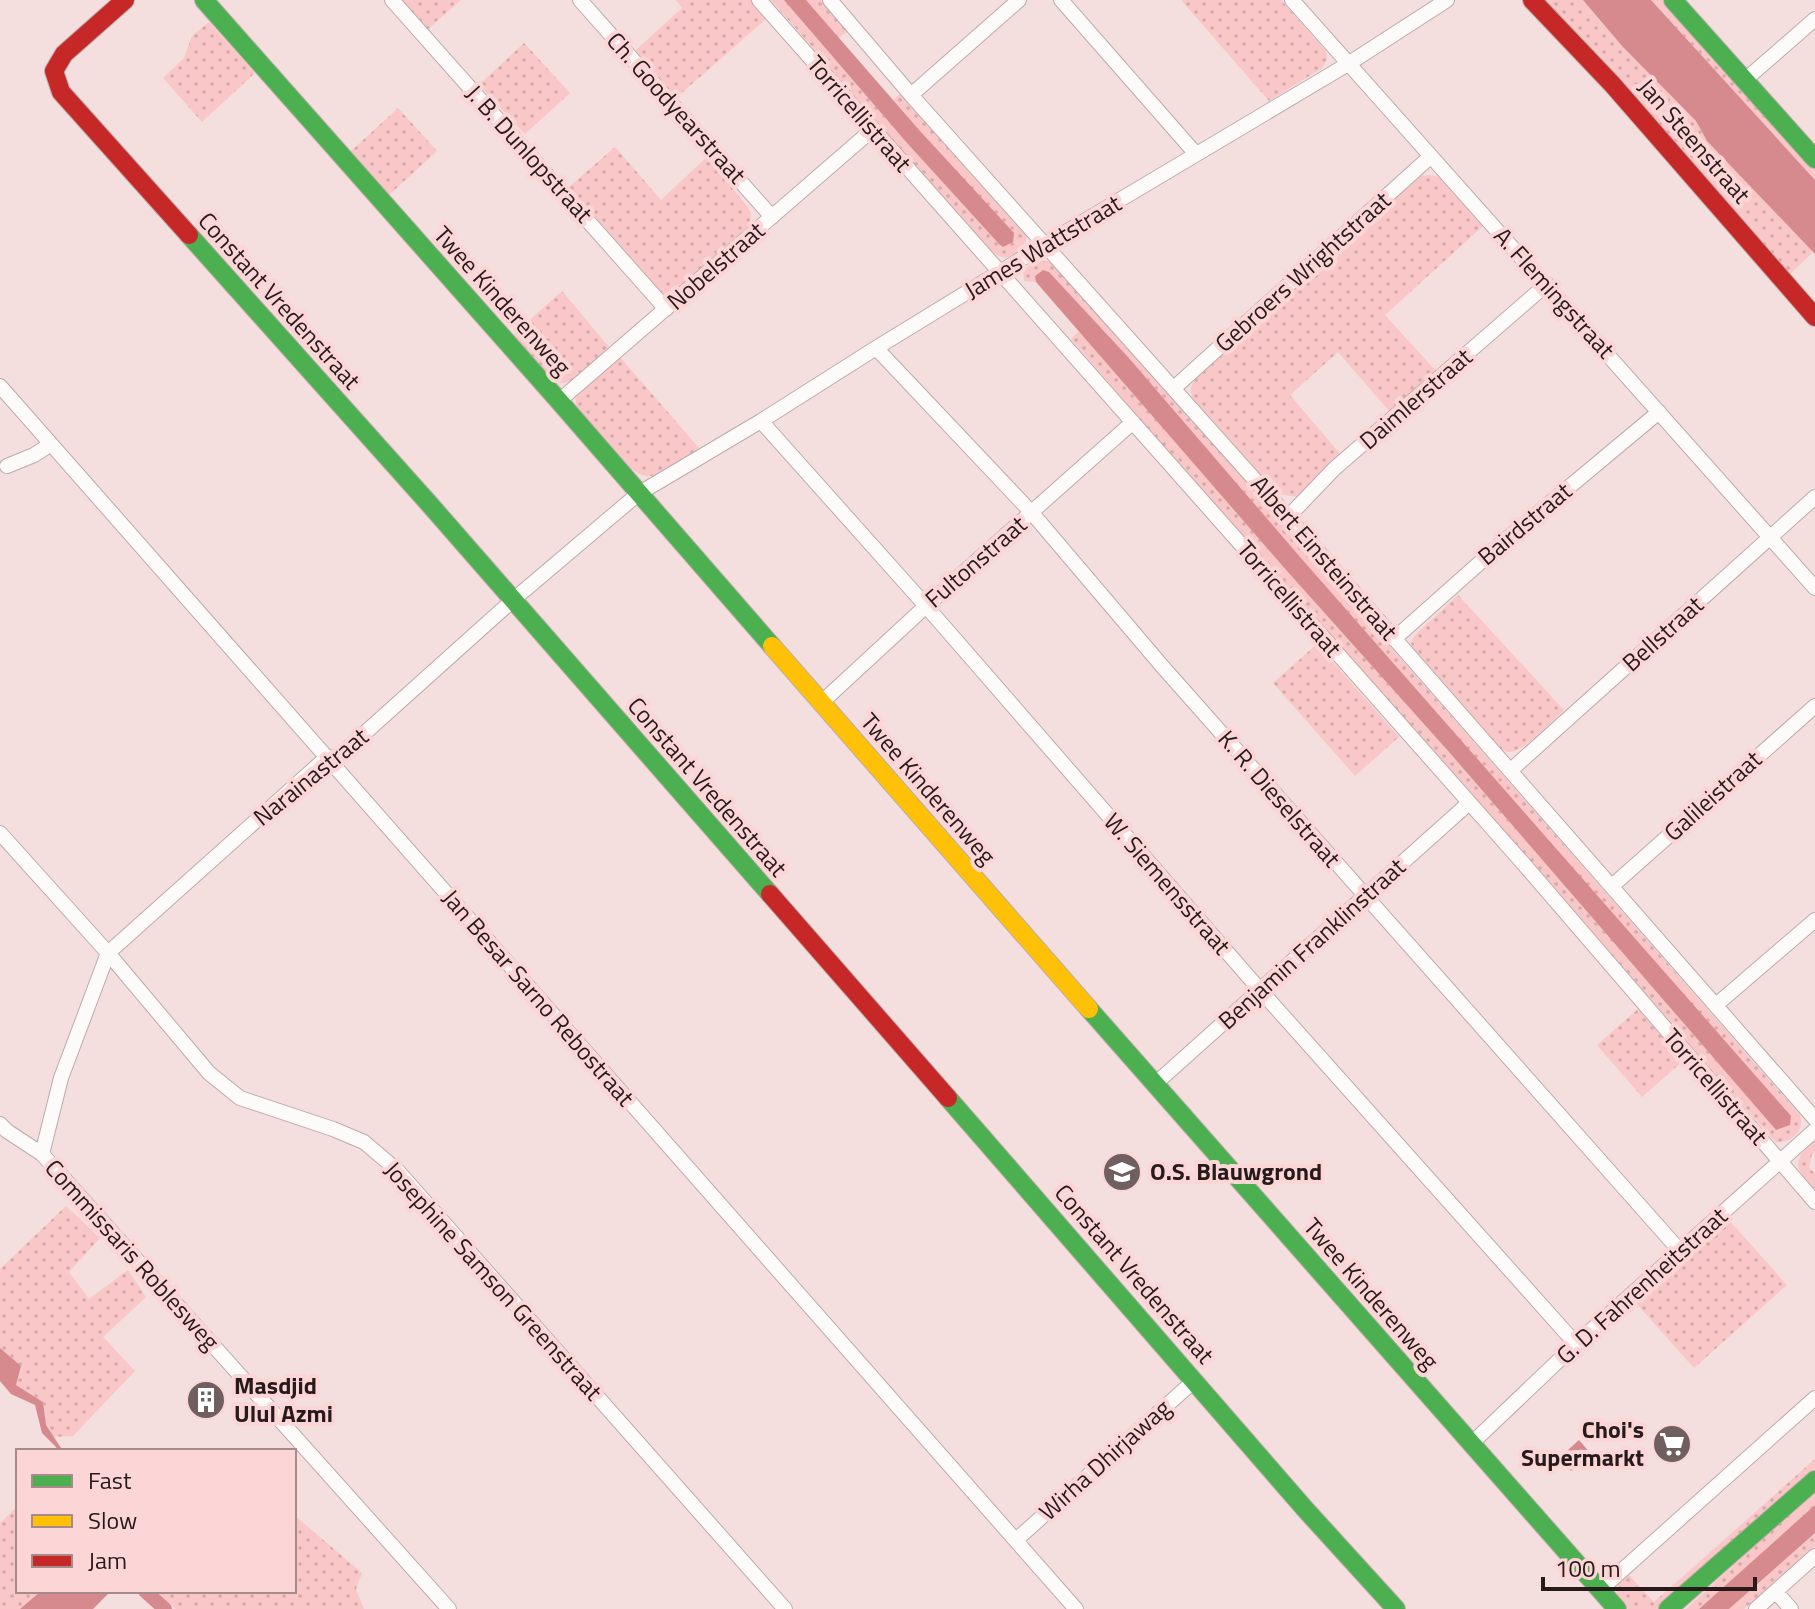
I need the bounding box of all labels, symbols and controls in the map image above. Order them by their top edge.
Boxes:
street label: Ch. Goodyearstraat [599,23,755,192]
street label: Torricellistraat [799,47,921,180]
street label: Jan Steenstraat [1630,70,1760,211]
street label: J. B. Dunlopstraat [458,76,602,231]
street label: Gebroers Wrightstraat [1206,182,1399,360]
street label: James Wattstraat [957,185,1128,307]
street label: Constant Vredenstraat [190,204,370,398]
street label: Nobelstraat [658,212,773,318]
street label: Twee Kinderenweg [426,217,580,383]
street label: A. Flemingstraat [1486,219,1624,366]
street label: Daimlerstraat [1351,339,1480,457]
street label: Albert Einsteinstraat [1243,467,1407,648]
street label: Bairdstraat [1469,473,1580,573]
street label: Fultonstraat [916,506,1035,616]
street label: Torricellistraat [1229,532,1351,665]
street label: Bellstraat [1614,587,1711,680]
street label: Constant Vredenstraat [619,688,797,885]
street label: Twee Kinderenweg [853,705,1005,872]
street label: Narainastraat [245,718,376,834]
street label: K. R. Dieselstraat [1210,722,1350,875]
street label: Galileistraat [1655,741,1770,849]
street label: W. Siemensstraat [1096,804,1240,963]
street label: Benjamin Franklinstraat [1210,849,1414,1037]
street label: Jan Besar Sarno Rebostraat [434,881,644,1114]
street label: Torricellistraat [1655,1020,1777,1153]
street label: Commissaris Roblesweg [37,1151,229,1358]
school or university icon: O.S. Blauwgrond [1101,1151,1143,1193]
street label: Josephine Samson Greenstraat [376,1153,612,1408]
place label: O.S. Blauwgrond [1150,1153,1322,1189]
street label: Constant Vredenstraat [1046,1175,1224,1372]
street label: G. D. Fahrenheitstraat [1548,1198,1735,1372]
street label: Twee Kinderenweg [1296,1210,1448,1377]
place label: Masdjid Ulul Azmi [234,1367,333,1431]
building icon: Masdjid Ulul Azmi [185,1379,227,1421]
street label: Wirha Dhirjawag [1030,1390,1178,1528]
place label: Choi's Supermarkt [1521,1411,1644,1475]
supermarket icon: Choi's Supermarkt [1651,1423,1693,1465]
legend [16,1449,296,1593]
text: Fast [88,1462,132,1498]
text: Slow [88,1502,137,1538]
scale bar [1543,1541,1755,1591]
text: Jam [88,1542,127,1578]
text: 100 m [1555,1550,1621,1586]

